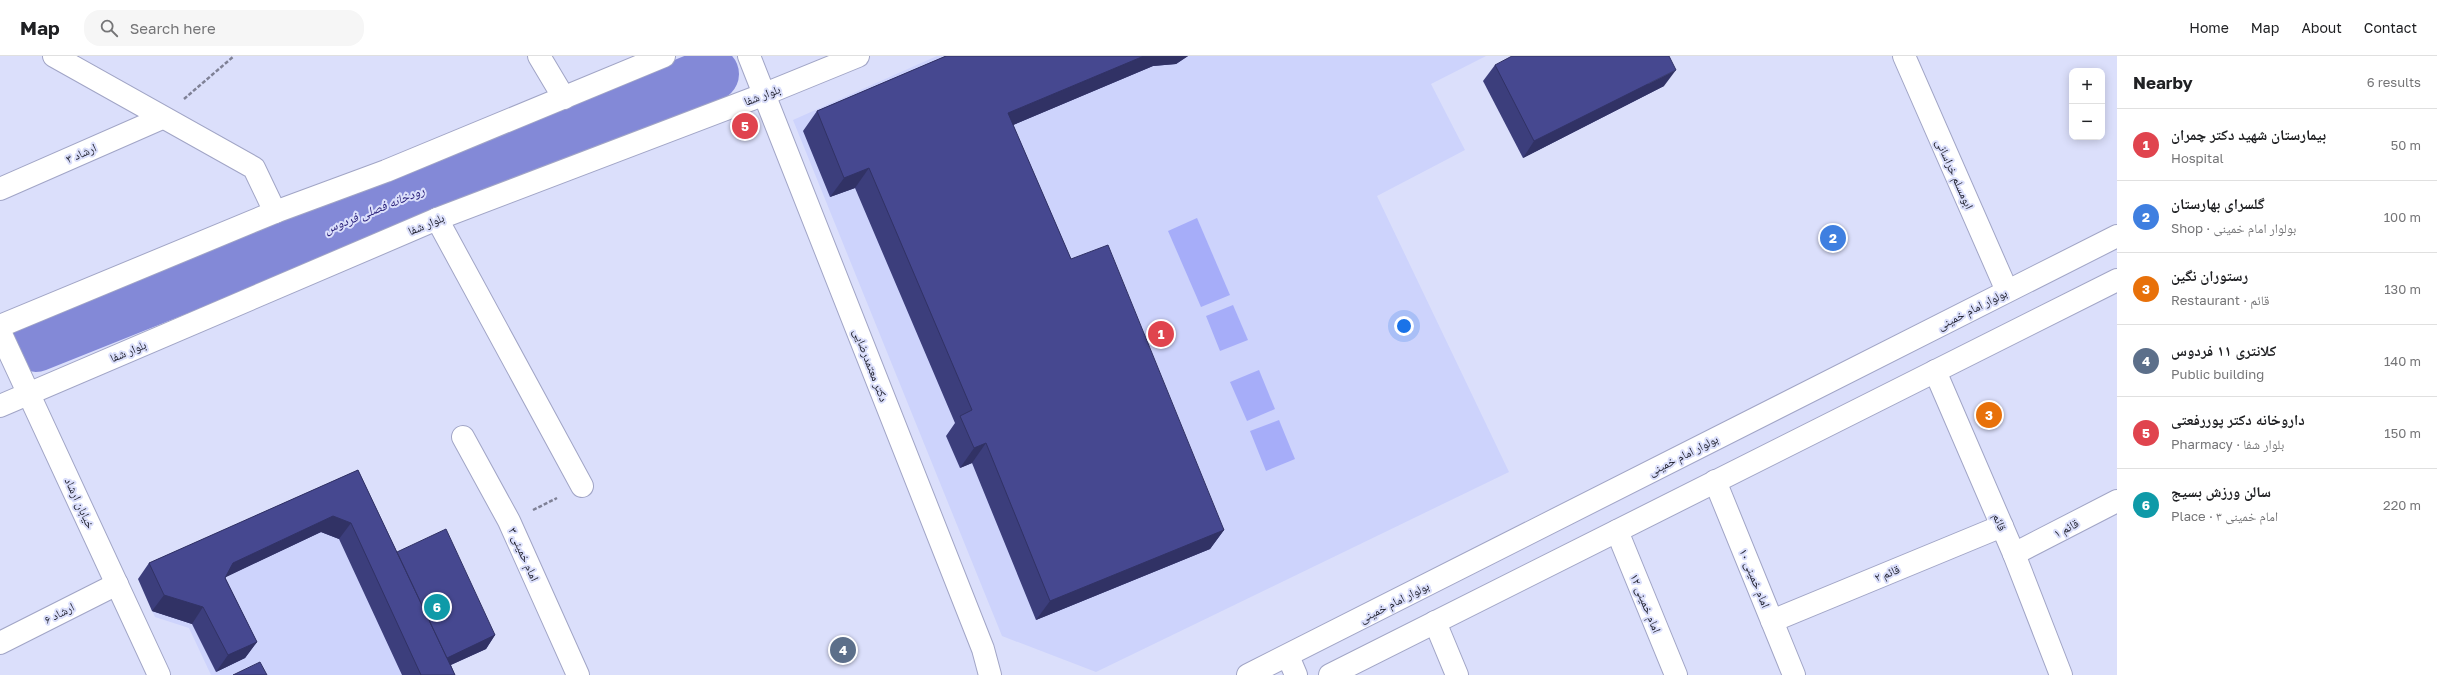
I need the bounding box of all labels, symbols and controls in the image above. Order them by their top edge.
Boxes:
search box [84,10,364,46]
text: Map [20,16,60,39]
icon: search [98,17,120,39]
text: Search here [130,19,216,37]
text: Home [2189,19,2229,36]
text: Map [2251,19,2279,36]
text: About [2301,19,2342,36]
text: Contact [2364,19,2417,36]
map controls [2069,68,2105,140]
button: + [2069,68,2105,104]
text: Nearby [2133,72,2193,93]
text: 6 results [2367,74,2421,90]
street label: بلوار شفا [742,81,783,109]
button: − [2069,104,2105,140]
pin: 5 [732,111,758,141]
text: بیمارستان شهید دکتر چمران [2171,125,2326,143]
street label: ابومسلم خراسانی [1932,137,1977,212]
text: 1 [2143,137,2149,153]
text: 50 m [2391,137,2421,153]
street label: ارشاد ۳ [63,140,99,166]
text: Hospital [2171,150,2224,166]
water label: رودخانه فصلی فردوس [321,182,427,237]
text: گلسرای بهارستان [2171,194,2265,212]
text: 2 [2142,209,2150,225]
text: 100 m [2384,209,2421,225]
street label: بلوار شفا [406,210,447,239]
text: Shop · بولوار امام خمینی [2171,220,2296,236]
pin: 2 [1820,223,1846,253]
text: رستوران نگین [2171,266,2248,284]
text: 3 [2142,281,2150,297]
text: 130 m [2384,281,2421,297]
street label: بولوار امام خمینی [1935,285,2010,334]
text: Restaurant · قائم [2171,292,2270,308]
your location [1394,316,1414,336]
pin: 1 [1148,319,1174,349]
street label: دکتر معتمد‌رضایی [850,326,892,404]
street label: بلوار شفا [108,337,149,366]
text: کلانتری ۱۱ فردوس [2171,341,2276,359]
text: 4 [2142,353,2150,369]
text: 140 m [2384,353,2421,369]
text: Public building [2171,366,2264,382]
pin: 3 [1976,400,2002,430]
text: داروخانه دکتر پوررفعتی [2171,410,2305,428]
text: 5 [2142,425,2150,441]
text: 150 m [2384,425,2421,441]
street label: بولوار امام خمینی [1646,431,1721,480]
text: Pharmacy · بلوار شفا [2171,436,2284,452]
street label: خیابان ارشاد [61,475,99,531]
text: سالن ورزش بسیج [2171,482,2271,500]
text: 6 [2142,497,2150,513]
text: 220 m [2383,497,2421,513]
text: Place · امام خمینی ۳ [2171,508,2278,524]
street label: قائم [1989,511,2010,533]
street label: قائم ۱ [2051,515,2082,542]
street label: امام خمینی ۳ [505,525,543,584]
street label: امام خمینی ۱۰ [1735,546,1774,610]
street label: قائم ۲ [1872,561,1902,586]
street label: امام خمینی ۱۲ [1626,571,1665,635]
street label: بولوار امام خمینی [1357,578,1432,627]
pin: 6 [424,592,450,622]
street label: ارشاد ۶ [41,599,77,627]
pin: 4 [830,635,856,665]

